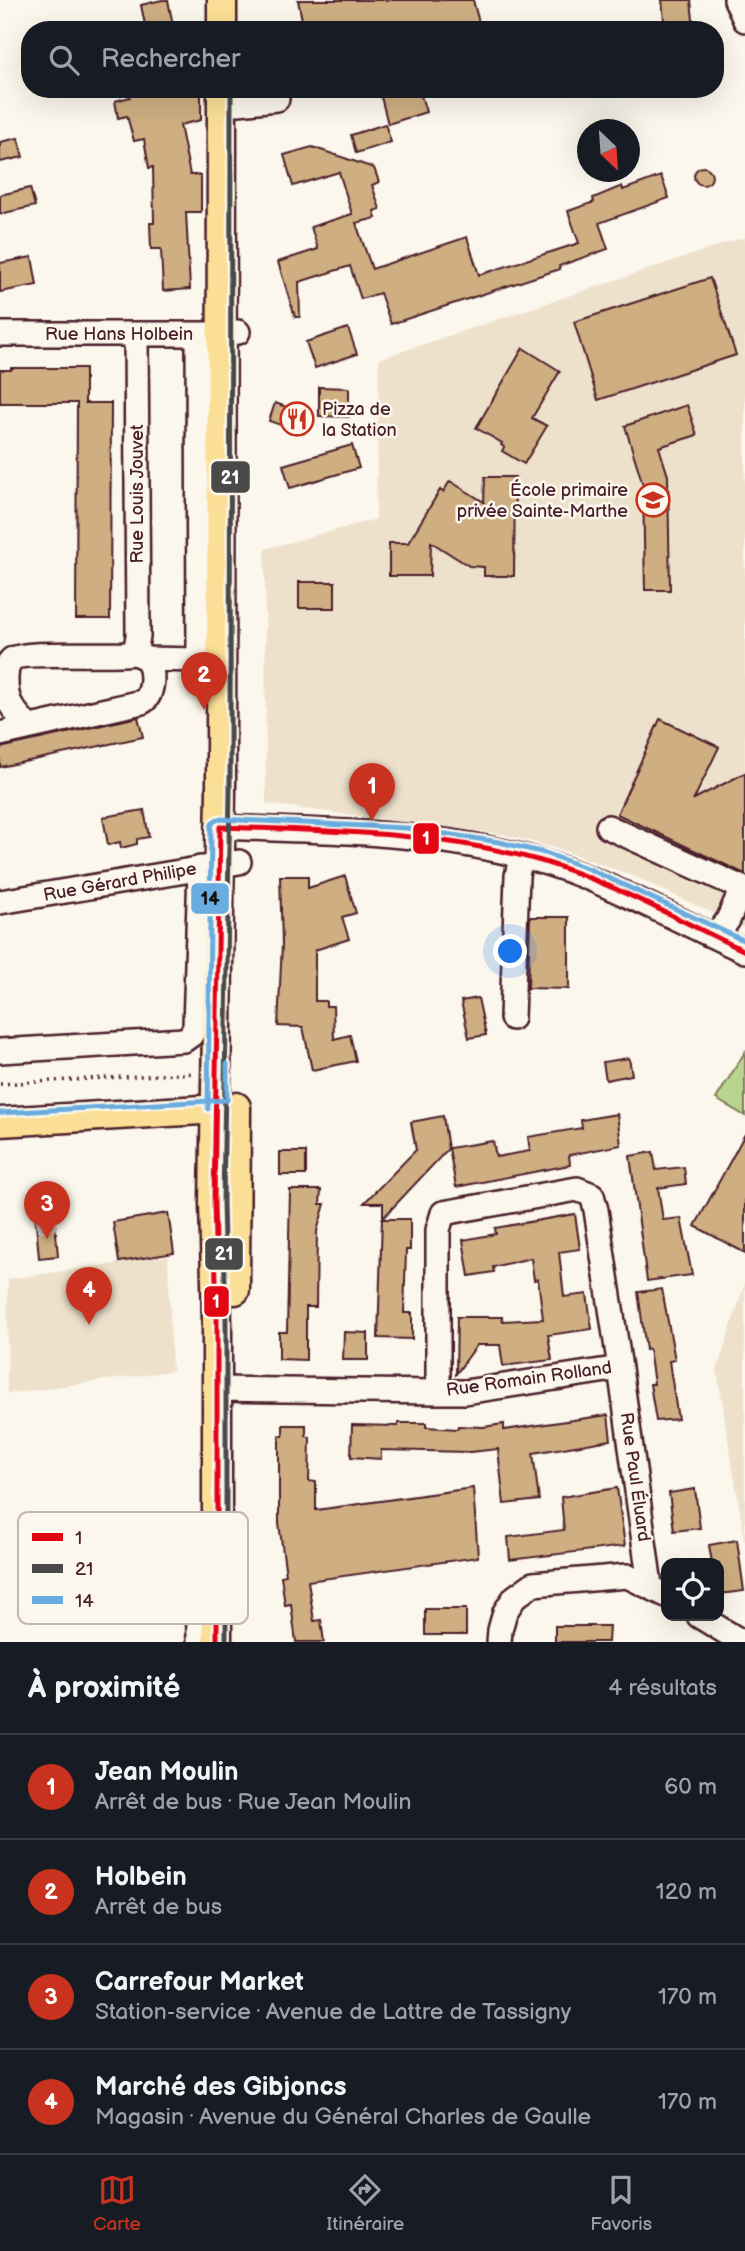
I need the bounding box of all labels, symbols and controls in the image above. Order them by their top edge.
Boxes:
search box [21,21,724,98]
icon: search [45,41,83,79]
text: Rechercher [101,44,240,75]
north arrow [577,119,640,182]
street label: Rue Hans Holbein [45,324,193,345]
place label: Pizza de la Station [322,399,397,441]
restaurant icon: Pizza de la Station [278,400,316,438]
street label: Rue Louis Jouvet [127,424,148,564]
line badge: 21 [210,460,251,494]
text: 21 [221,467,239,490]
place label: École primaire privée Sainte-Marthe [457,478,628,522]
school or university icon: École primaire privée Sainte-Marthe [634,481,672,519]
pin: 2 [181,652,227,710]
pin: 1 [349,763,395,821]
line badge: 1 [412,822,440,855]
text: 1 [422,828,430,851]
street label: Rue Gérard Philipe [42,858,199,906]
line badge: 14 [190,882,230,915]
text: 14 [200,888,220,911]
your location [493,934,527,968]
pin: 3 [24,1181,70,1239]
line badge: 21 [204,1237,244,1271]
text: 21 [215,1243,233,1266]
pin: 4 [66,1267,112,1325]
line badge: 1 [203,1285,230,1318]
text: 1 [212,1291,220,1314]
street label: Rue Romain Rolland [445,1357,613,1401]
street label: Rue Paul Éluard [616,1411,656,1543]
legend [18,1512,248,1624]
text: 1 [75,1527,82,1550]
text: 21 [75,1558,93,1581]
map controls [661,1558,724,1621]
button: locate [661,1558,724,1621]
text: 14 [75,1590,94,1613]
text: À proximité [28,1670,180,1706]
text: 4 résultats [608,1674,717,1702]
text: Jean Moulin [95,1757,239,1788]
text: 1 [46,1773,56,1801]
text: 60 m [664,1773,717,1801]
text: Arrêt de bus · Rue Jean Moulin [95,1788,411,1816]
text: Holbein [95,1862,187,1893]
text: 2 [44,1878,58,1906]
text: 120 m [656,1878,717,1906]
text: Arrêt de bus [95,1893,222,1921]
text: Carrefour Market [95,1967,304,1998]
text: 3 [44,1983,58,2011]
text: 170 m [658,1983,717,2011]
text: Station-service · Avenue de Lattre de Tassigny [95,1998,571,2026]
text: Marché des Gibjoncs [95,2072,347,2103]
text: 4 [44,2088,58,2116]
text: 170 m [658,2088,717,2116]
text: Magasin · Avenue du Général Charles de Gaulle [95,2103,591,2131]
tab: Carte [93,2171,141,2236]
tab: Itinéraire [327,2171,404,2236]
tab: Favoris [590,2171,652,2236]

